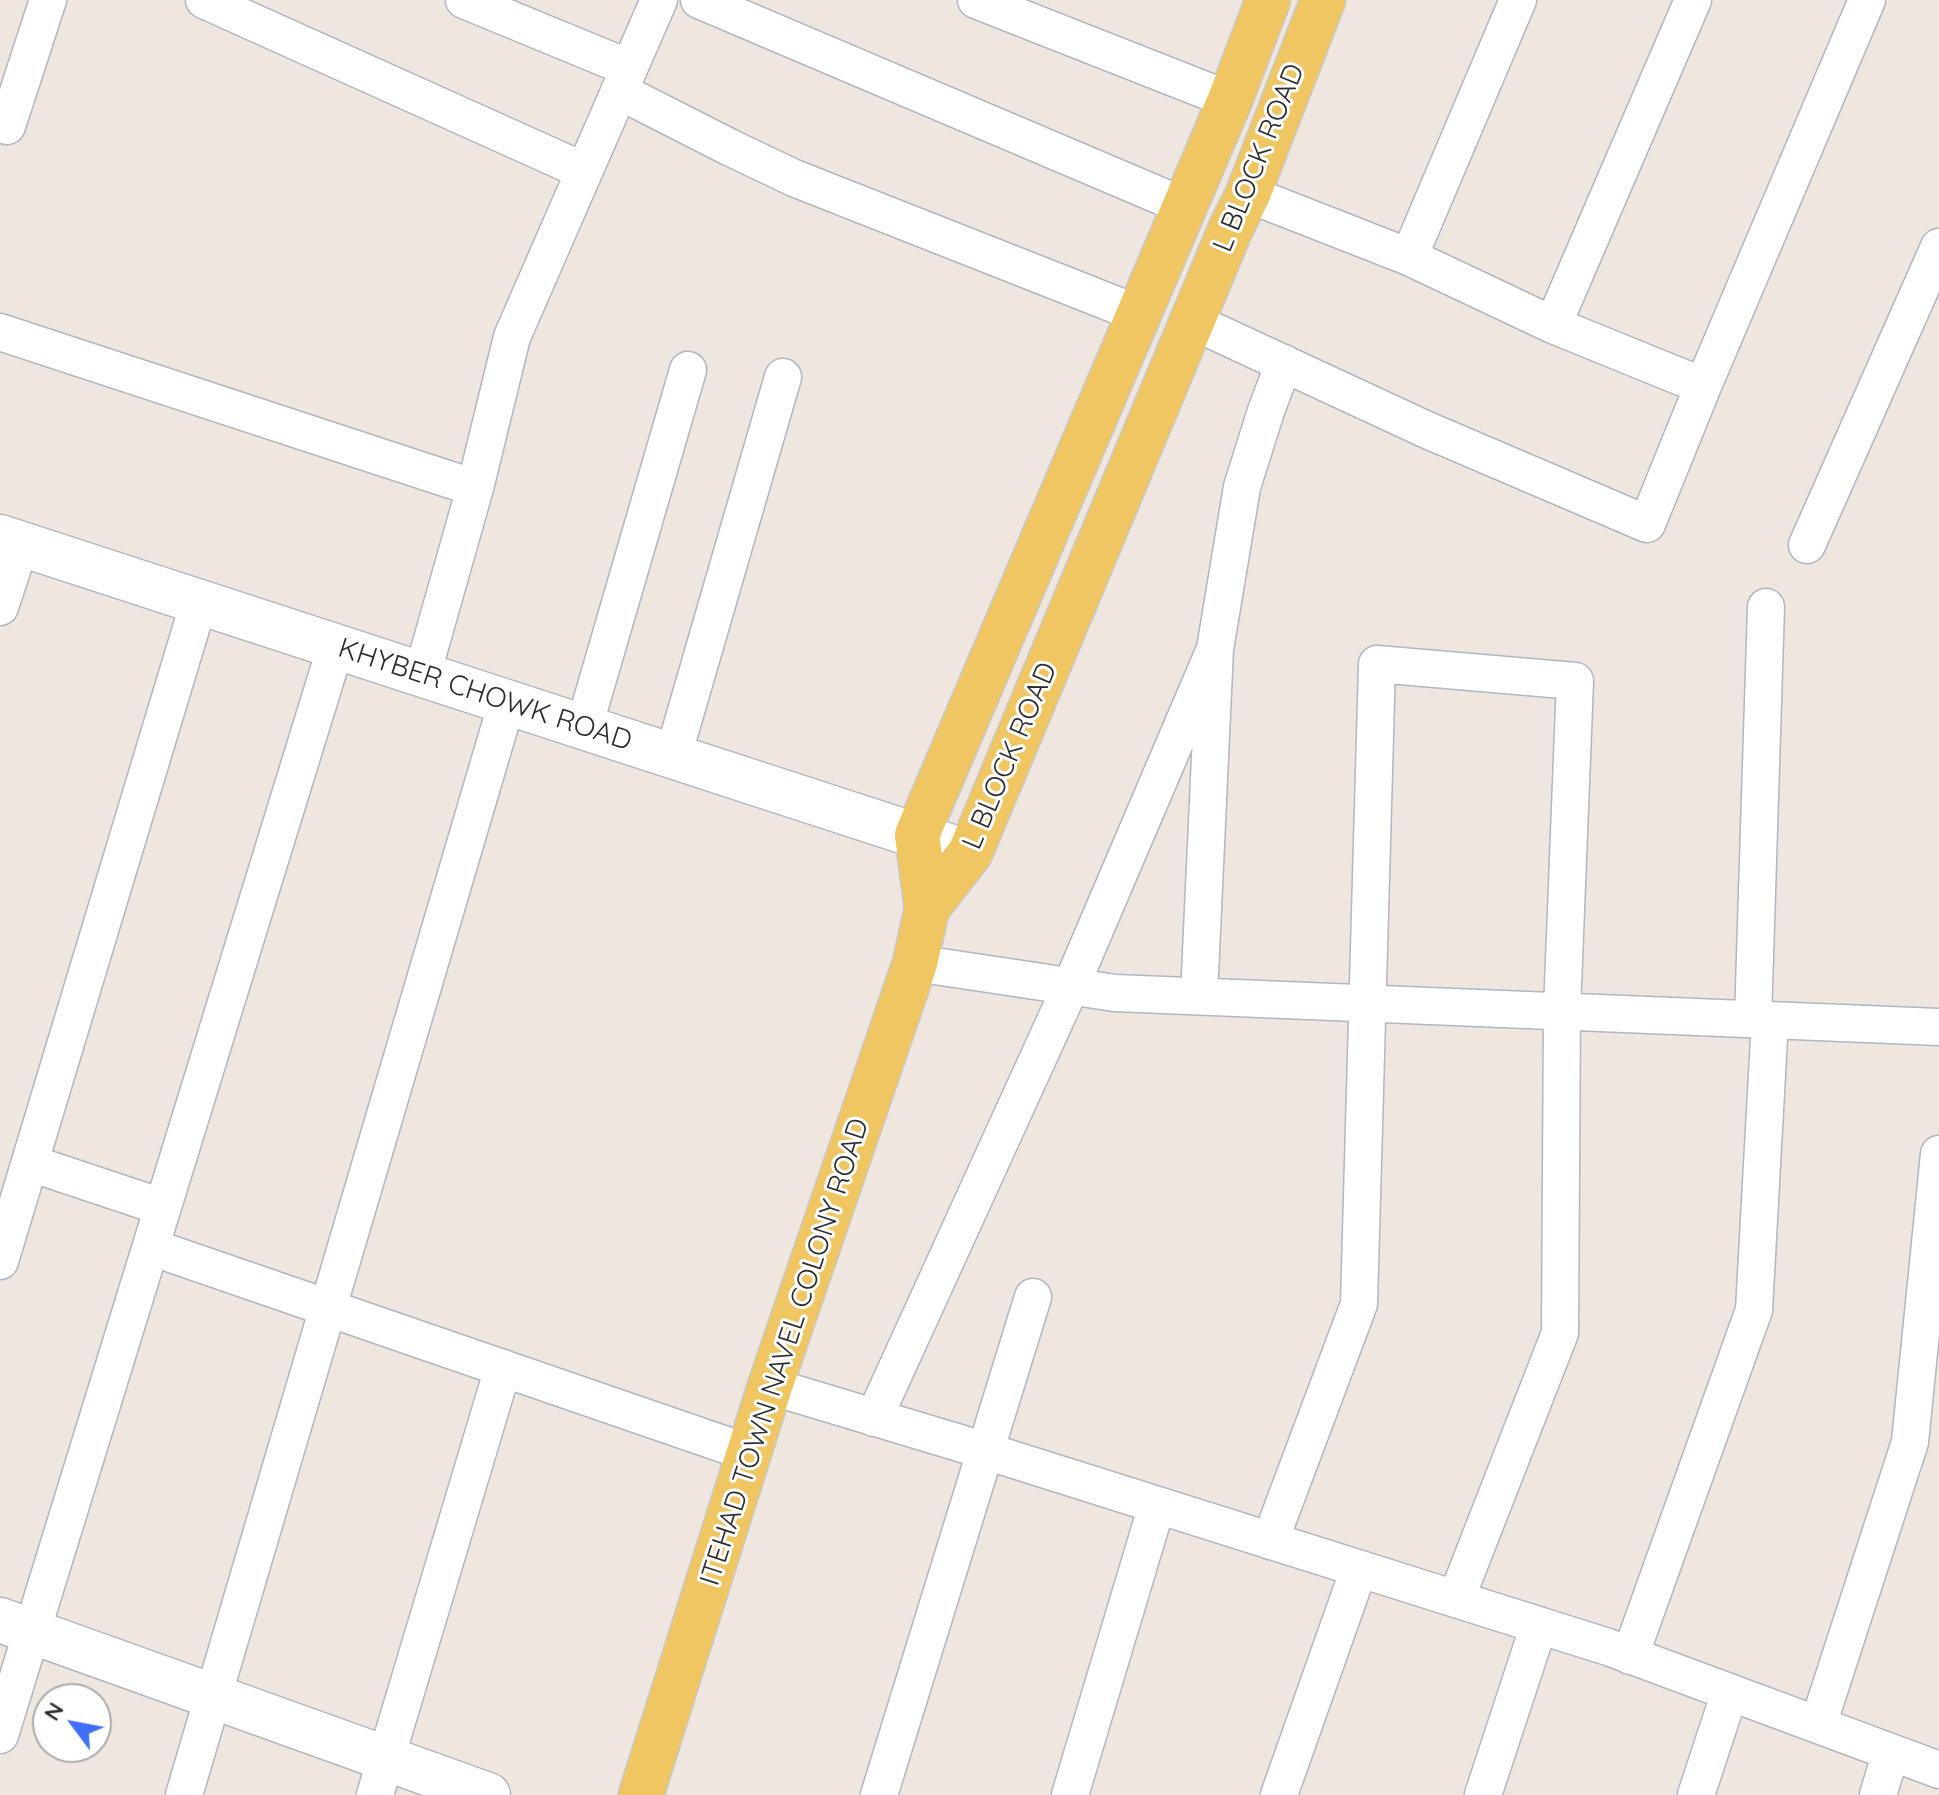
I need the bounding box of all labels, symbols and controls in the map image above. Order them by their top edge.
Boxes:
street label: L BLOCK ROAD [1206,59,1312,257]
street label: KHYBER CHOWK ROAD [334,632,636,758]
street label: L BLOCK ROAD [956,658,1064,854]
street label: ITEHAD TOWN NAVEL COLONY ROAD [693,1114,877,1590]
north arrow [32,1683,112,1763]
text: N [37,1697,69,1726]

